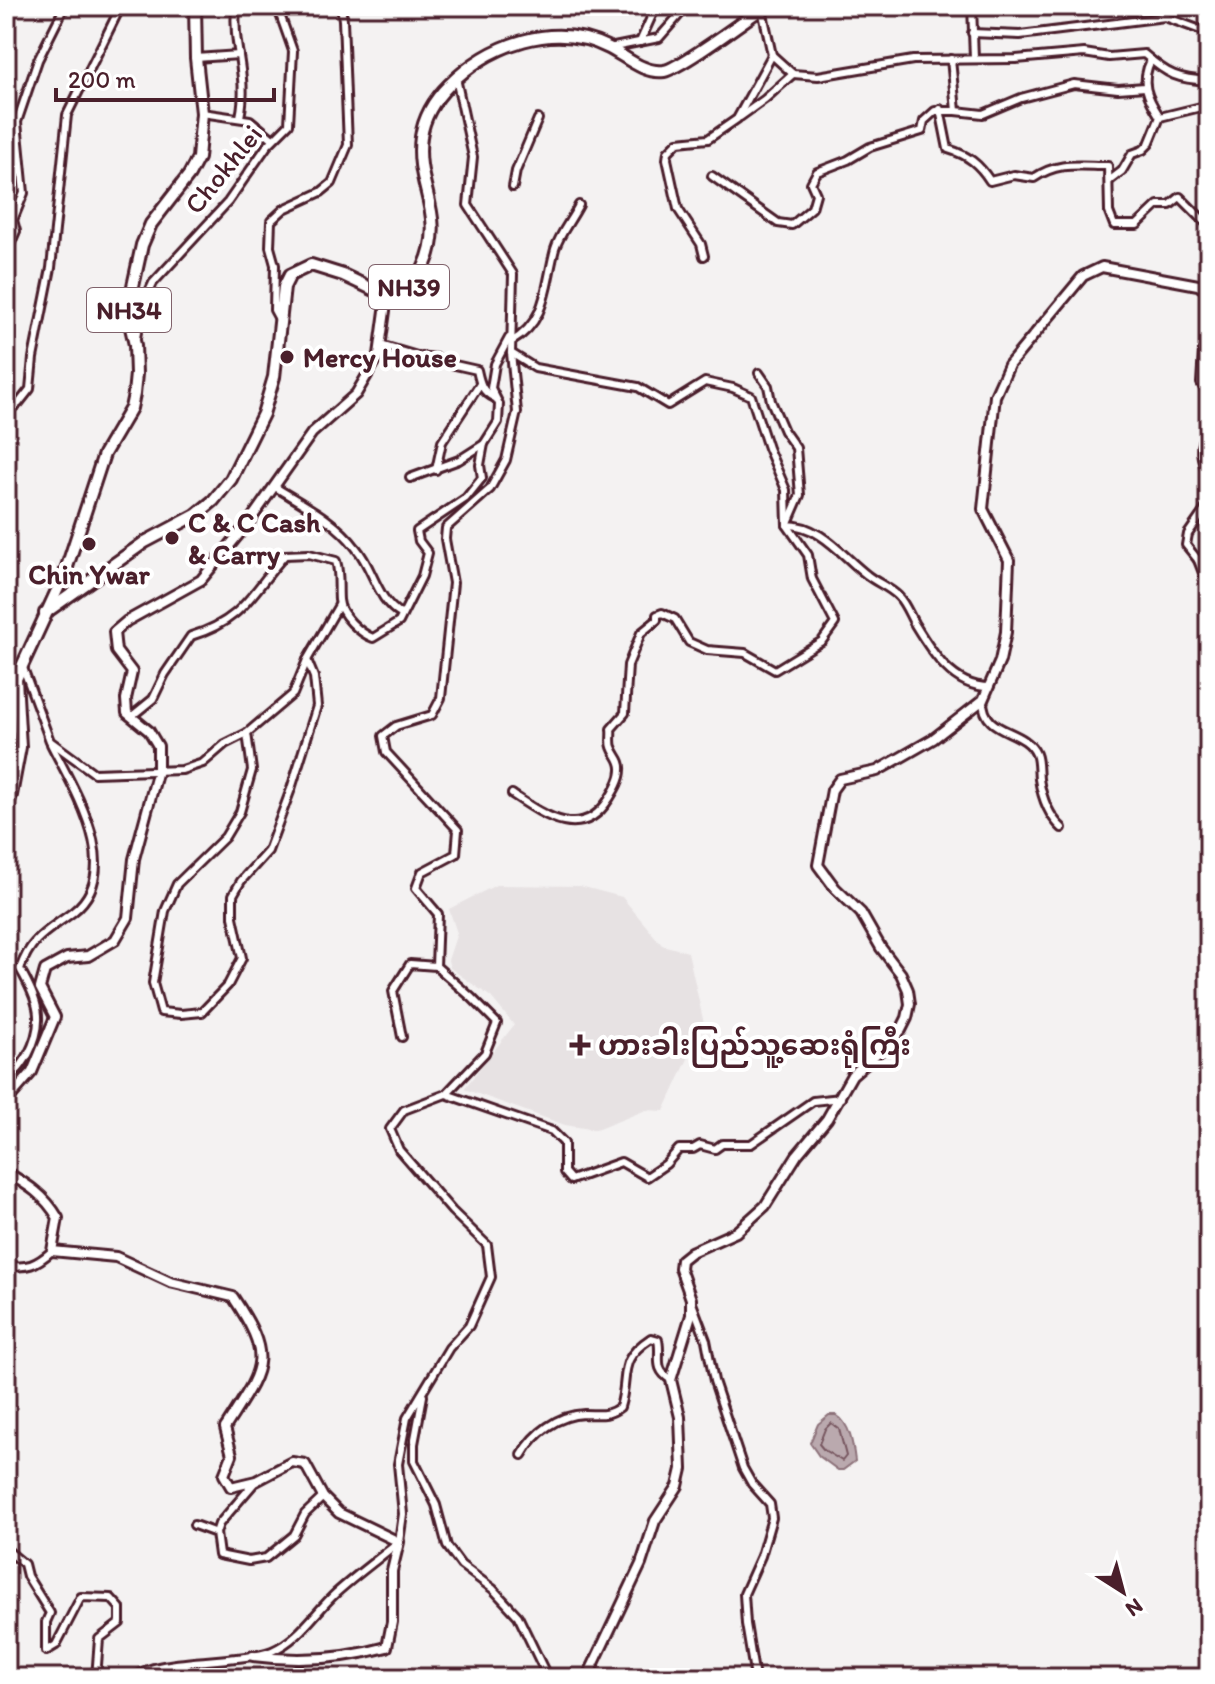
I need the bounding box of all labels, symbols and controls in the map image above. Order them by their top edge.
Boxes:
scale bar [56,52,274,102]
text: 200 m [68,65,136,94]
street label: Chokhlei [177,118,269,220]
road number: NH39 [369,265,449,309]
road number: NH34 [87,288,171,332]
place label: Mercy House [303,340,457,374]
marker: Mercy House [278,348,296,366]
place label: C & C Cash & Carry [188,505,321,571]
marker: C & C Cash & Carry [163,529,181,547]
marker: Chin Ywar [80,535,98,553]
place label: Chin Ywar [28,557,151,591]
place label: ဟားခါးပြည်သူ့ဆေးရုံကြီး [598,1026,911,1068]
marker: ဟားခါးပြည်သူ့ဆေးရုံကြီး [569,1034,591,1056]
north arrow [1083,1552,1163,1632]
text: N [1121,1592,1148,1623]

